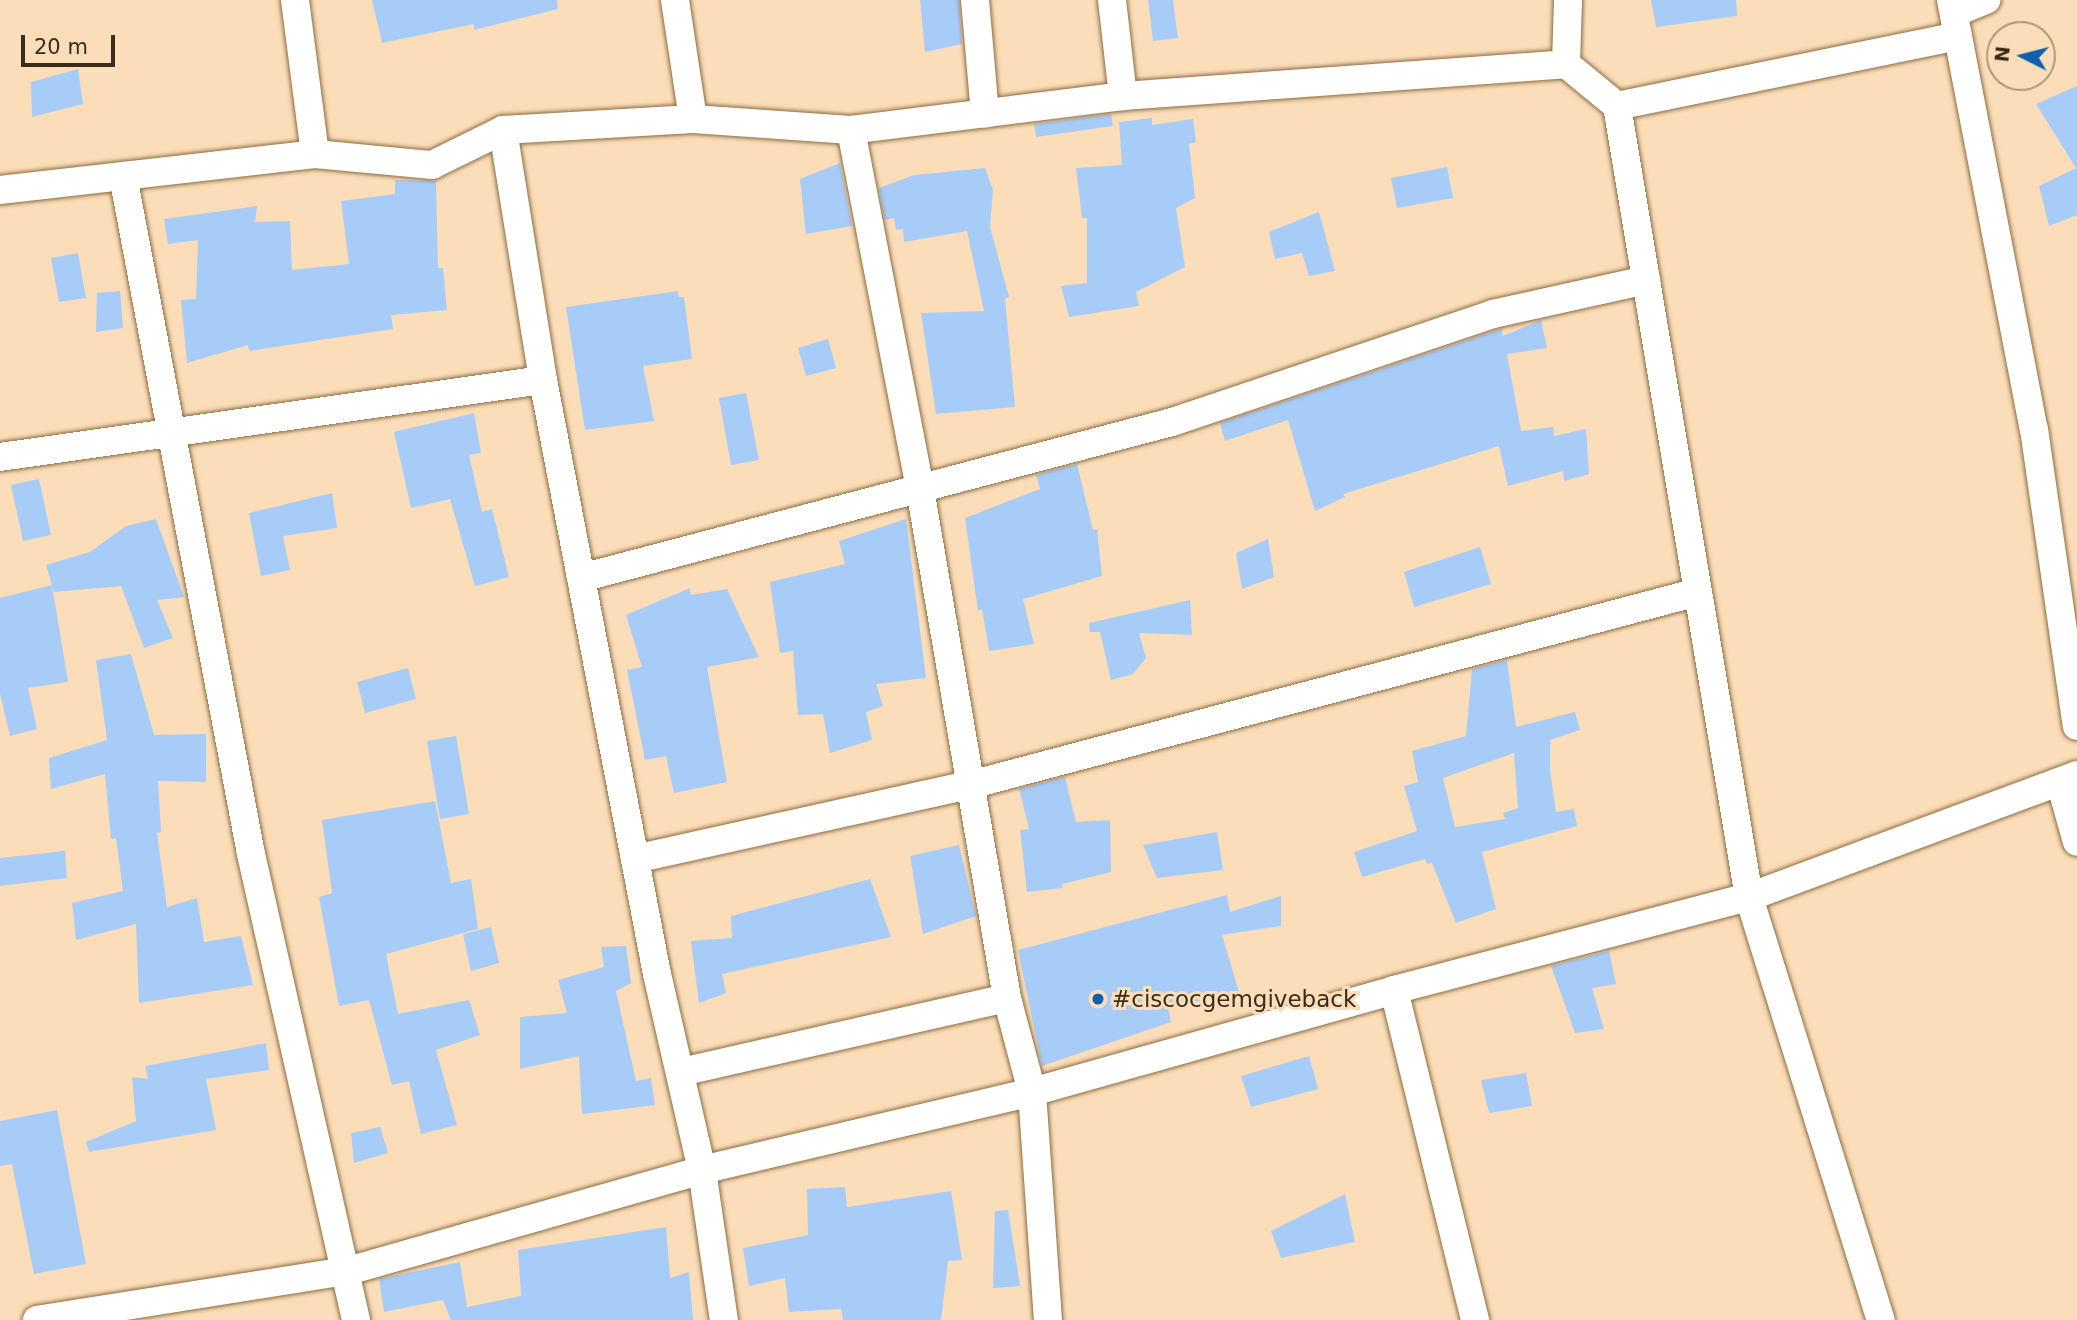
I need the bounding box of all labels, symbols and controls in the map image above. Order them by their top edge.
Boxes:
scale bar [24,21,119,65]
north arrow [1986,21,2056,91]
text: 20 m [34,35,88,59]
text: N [1990,45,2014,63]
place label: #ciscocgemgiveback [1112,985,1356,1013]
marker: #ciscocgemgiveback [1090,991,1106,1007]

